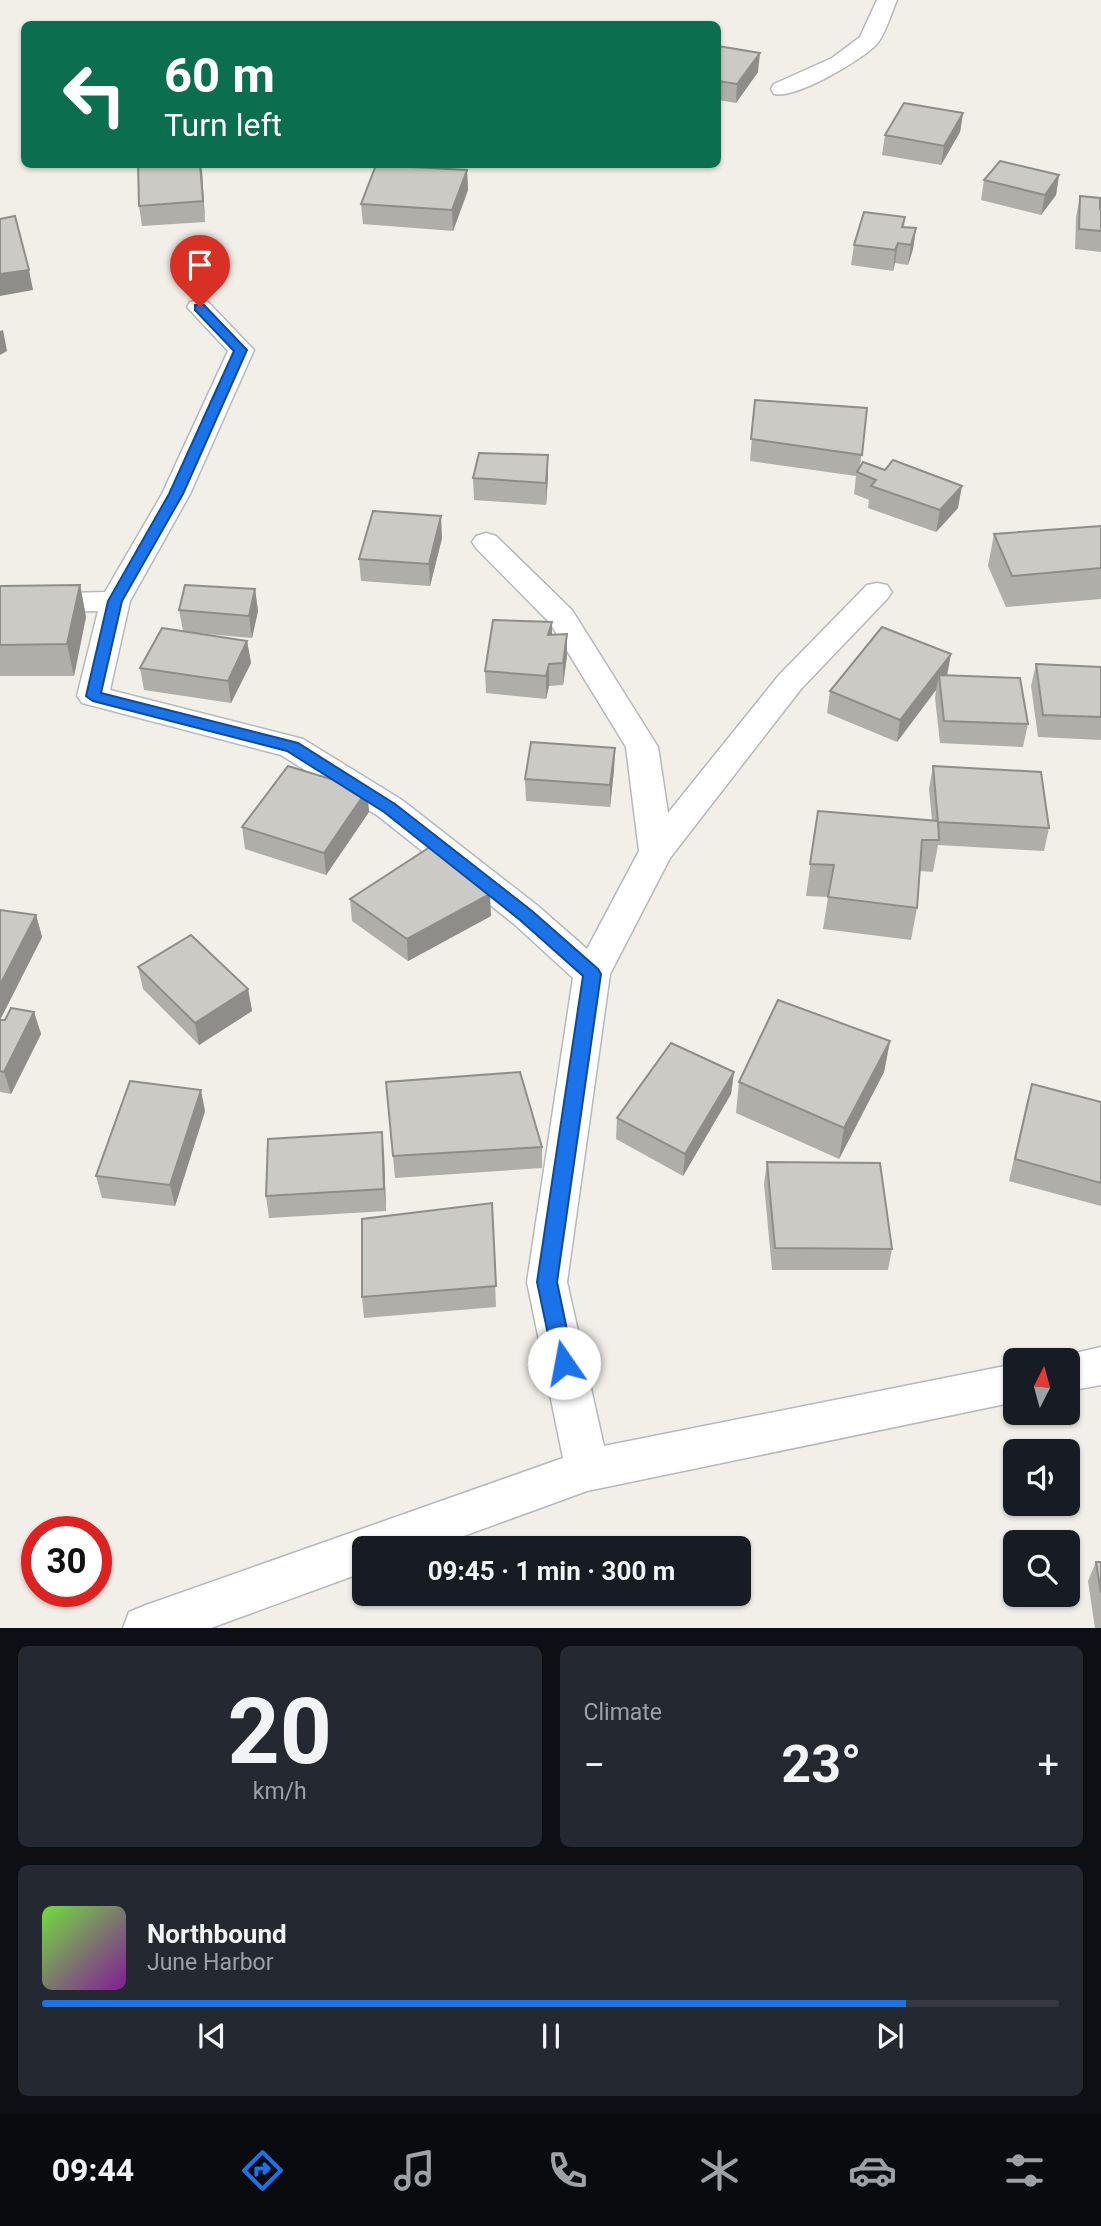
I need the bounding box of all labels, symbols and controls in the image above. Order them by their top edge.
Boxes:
text: 60 m [164,47,275,104]
icon: left [49,49,140,140]
text: Turn left [164,106,282,144]
pin [170,235,230,307]
icon: arrive [181,246,219,284]
position arrow [527,1326,601,1400]
north arrow [1003,1348,1080,1424]
map controls [1003,1348,1080,1607]
button: sound [1003,1439,1080,1516]
speed limit sign: 30 [21,1516,112,1607]
button: search [1003,1530,1080,1607]
text: 09:45 · 1 min · 300 m [428,1556,675,1586]
text: 20 [228,1679,332,1785]
text: Climate [584,1699,662,1726]
text: 23° [781,1734,861,1795]
text: − [584,1743,605,1787]
text: + [1037,1743,1059,1787]
text: km/h [253,1778,307,1805]
text: Northbound [147,1919,287,1949]
text: June Harbor [147,1949,274,1976]
icon: previous [193,2017,231,2055]
icon: pause [532,2017,570,2055]
icon: next [871,2017,909,2055]
icon: directions [238,2146,287,2195]
icon: music [390,2146,439,2195]
icon: phone [543,2146,592,2195]
icon: climate [695,2146,744,2195]
icon: car [848,2146,897,2195]
icon: filters [1000,2146,1049,2195]
text: 09:44 [52,2151,134,2189]

